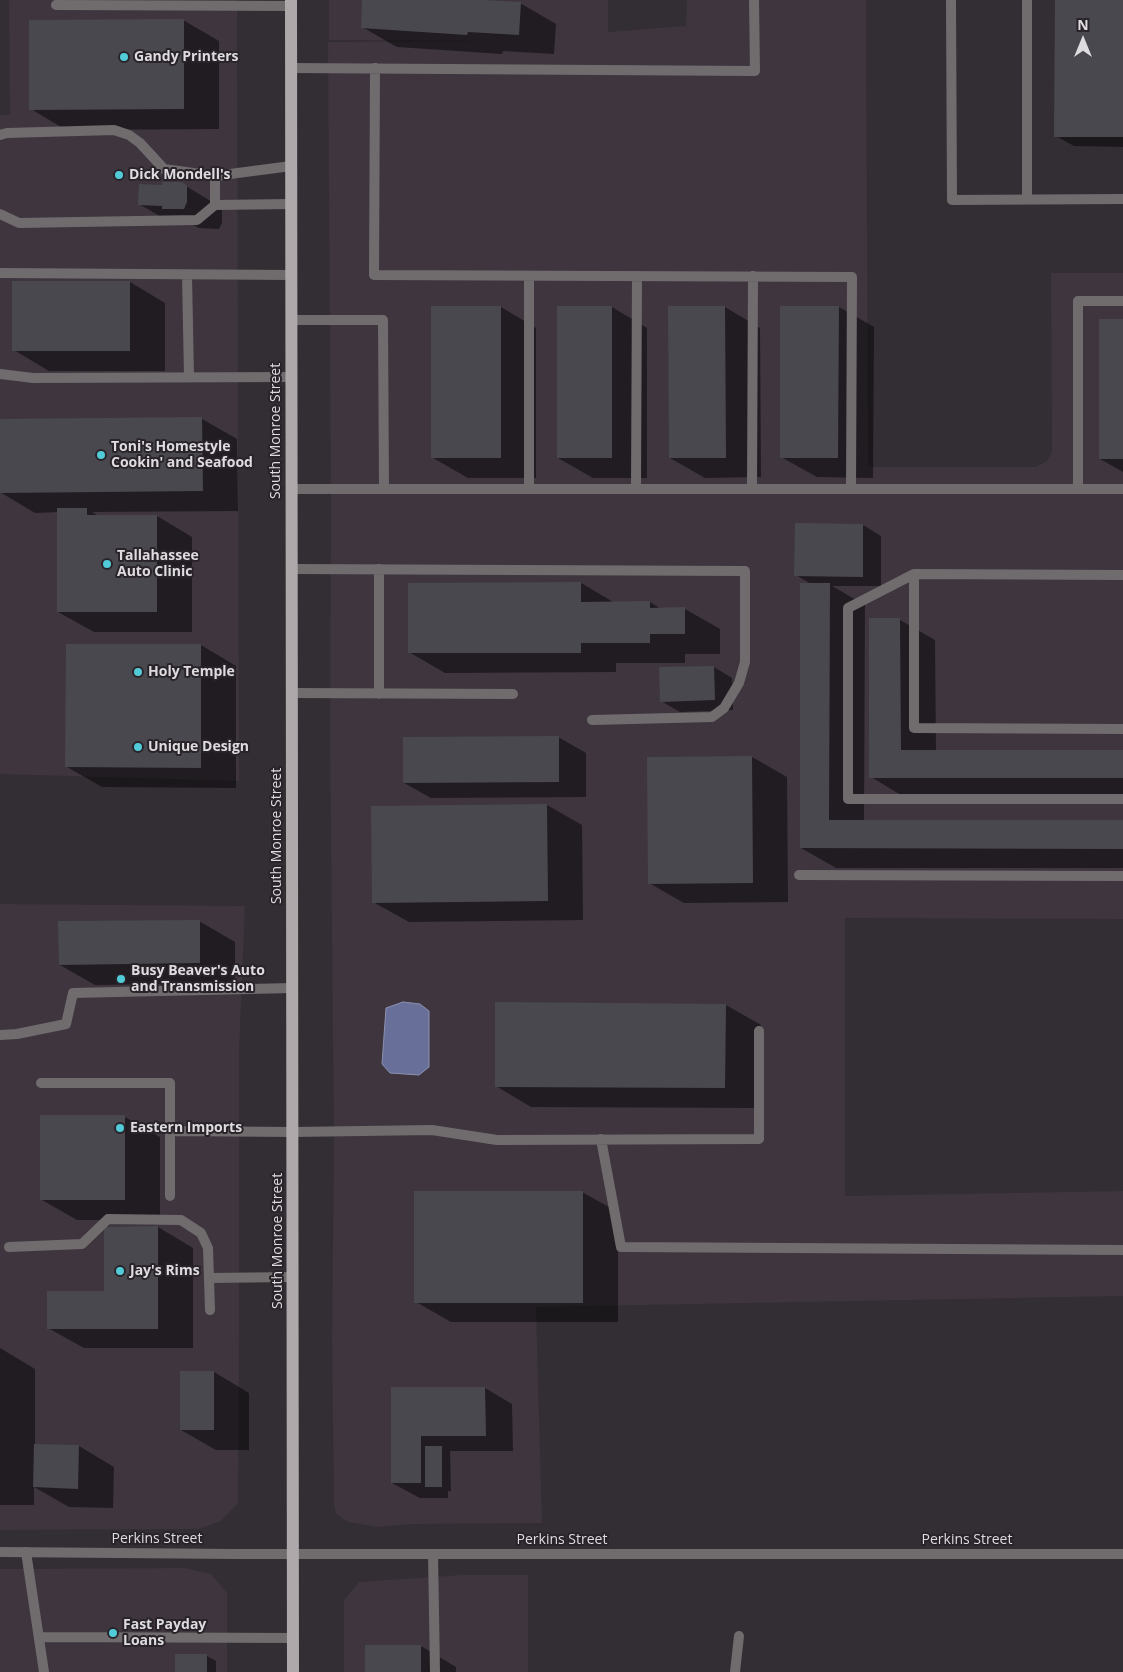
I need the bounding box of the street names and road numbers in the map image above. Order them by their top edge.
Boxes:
street label: South Monroe Street [268,363,284,499]
street label: South Monroe Street [269,768,285,904]
street label: South Monroe Street [270,1173,286,1309]
street label: Perkins Street [112,1531,202,1547]
street label: Perkins Street [517,1532,607,1548]
street label: Perkins Street [922,1532,1012,1548]

